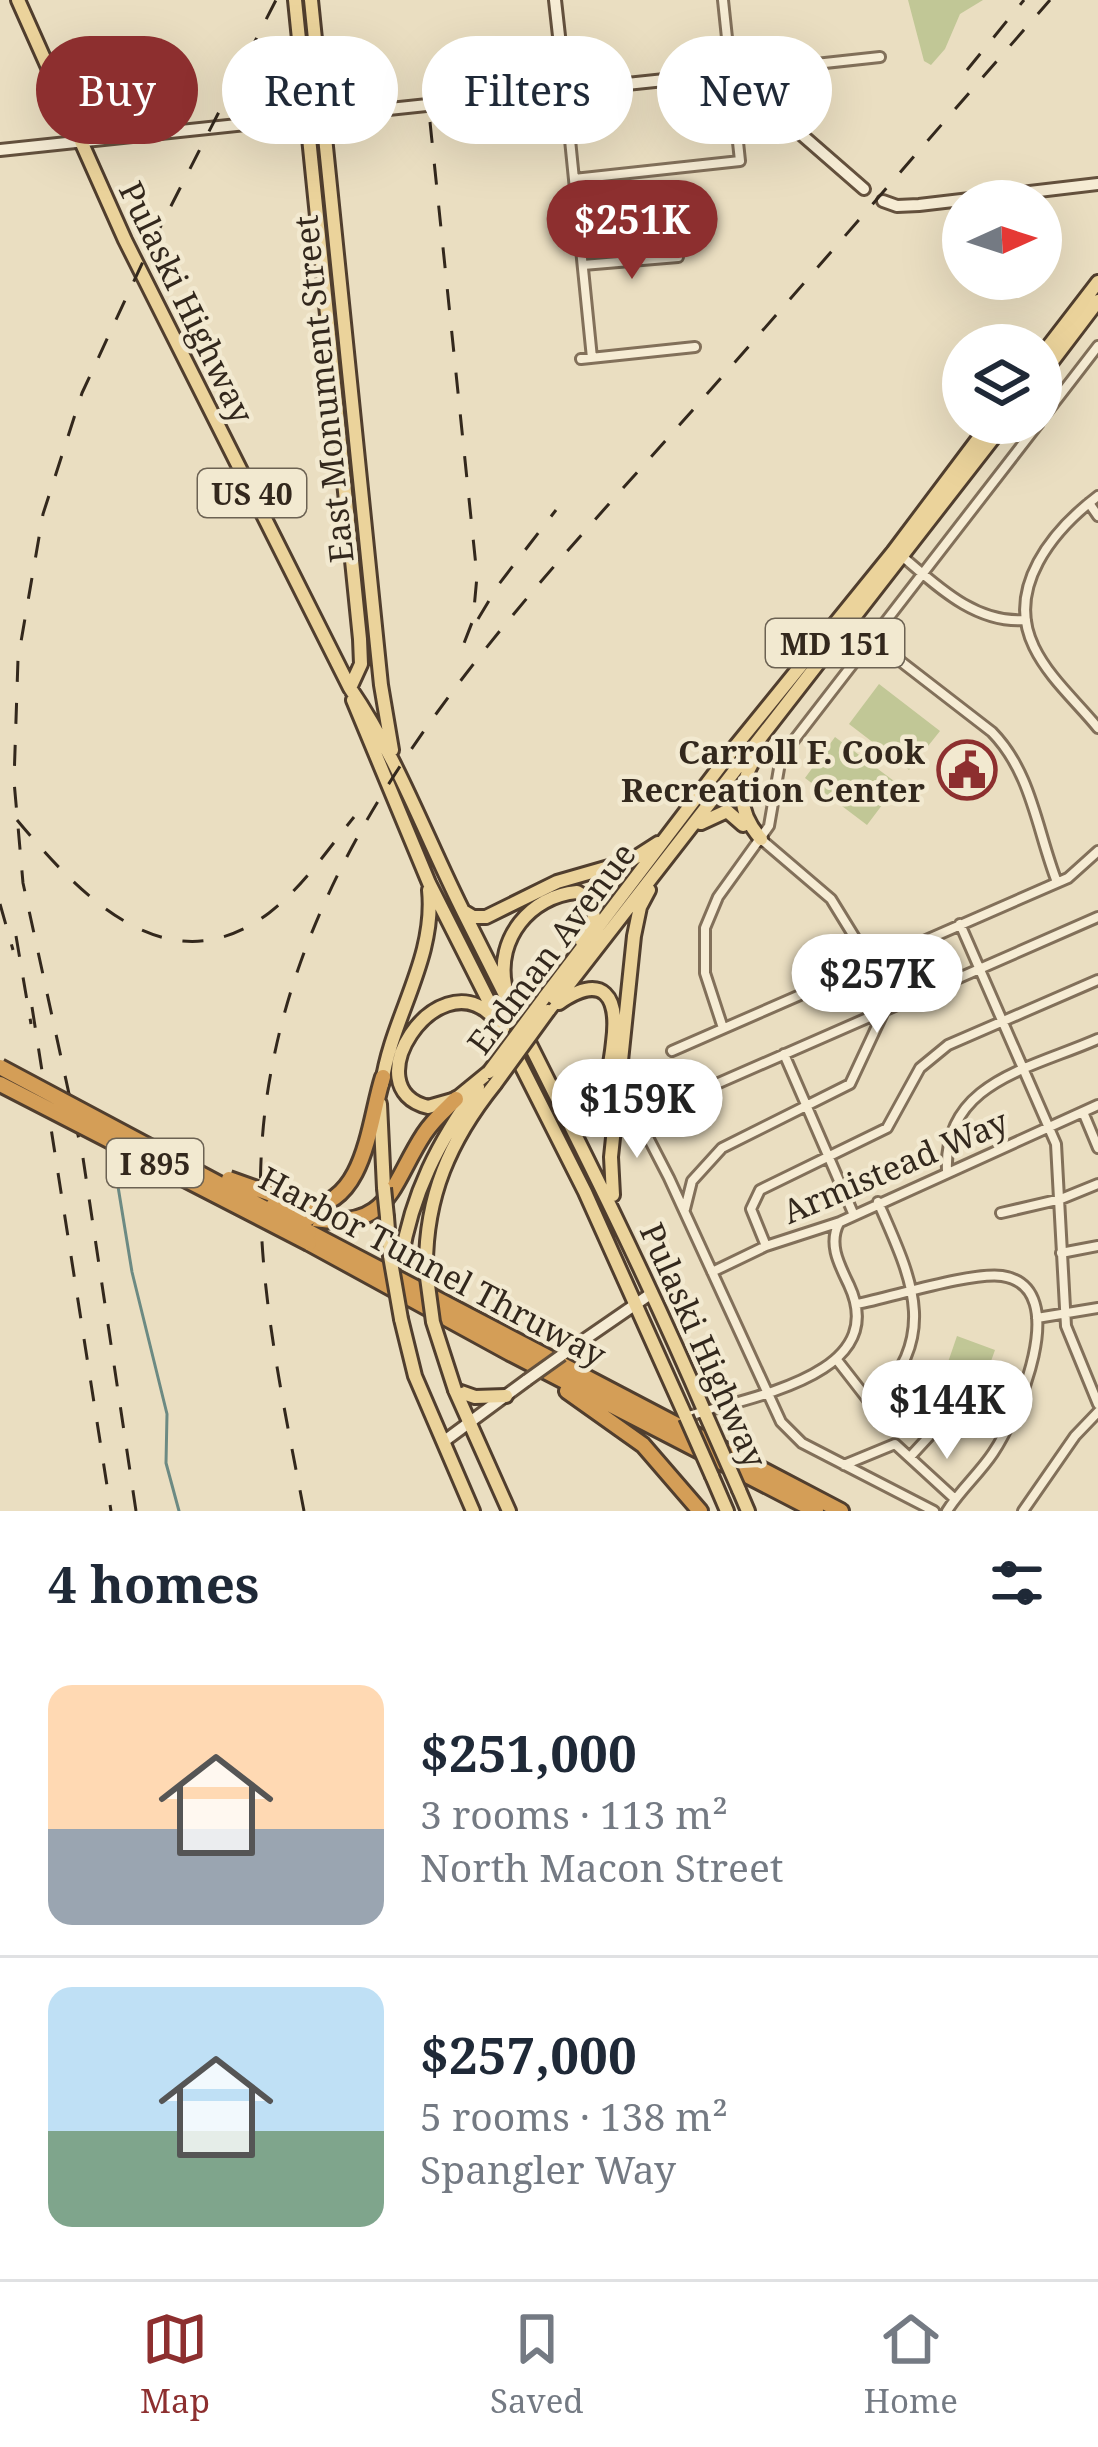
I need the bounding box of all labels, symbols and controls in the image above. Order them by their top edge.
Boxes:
chip: Buy [36,36,198,144]
chip: Rent [222,36,398,144]
chip: Filters [422,36,633,144]
chip: New [657,36,832,144]
street label: Pulaski Highway [109,174,265,431]
pin: $251K [548,180,716,282]
north arrow [942,180,1062,300]
map controls [942,180,1062,444]
text: $251K [574,192,690,245]
street label: East Monument Street [282,213,364,565]
button: layers [942,324,1062,444]
road number: US 40 [198,469,306,517]
road number: MD 151 [766,619,904,667]
place label: Carroll F. Cook Recreation Center [621,729,925,812]
public building icon: Carroll F. Cook Recreation Center [936,739,998,801]
street label: Erdman Avenue [457,833,645,1063]
pin: $257K [793,934,961,1036]
text: $257K [819,946,935,999]
pin: $159K [553,1059,721,1161]
text: $159K [579,1071,695,1124]
street label: Armistead Way [775,1098,1015,1234]
road number: I 895 [107,1139,203,1187]
street label: Harbor Tunnel Thruway [252,1155,615,1377]
street label: Pulaski Highway [630,1215,778,1475]
pin: $144K [863,1360,1031,1462]
text: $144K [889,1372,1005,1425]
text: 4 homes [48,1548,259,1618]
icon: filters [984,1550,1050,1616]
text: $251,000 [420,1717,637,1787]
icon: home [144,1733,288,1877]
text: 3 rooms · 113 m² [420,1787,728,1840]
text: North Macon Street [420,1840,784,1893]
text: $257,000 [420,2019,637,2089]
icon: home [144,2035,288,2179]
text: 5 rooms · 138 m² [420,2089,728,2142]
text: Spangler Way [420,2142,676,2195]
tab: Map [140,2306,210,2423]
tab: Saved [490,2306,584,2423]
tab: Home [864,2306,958,2423]

